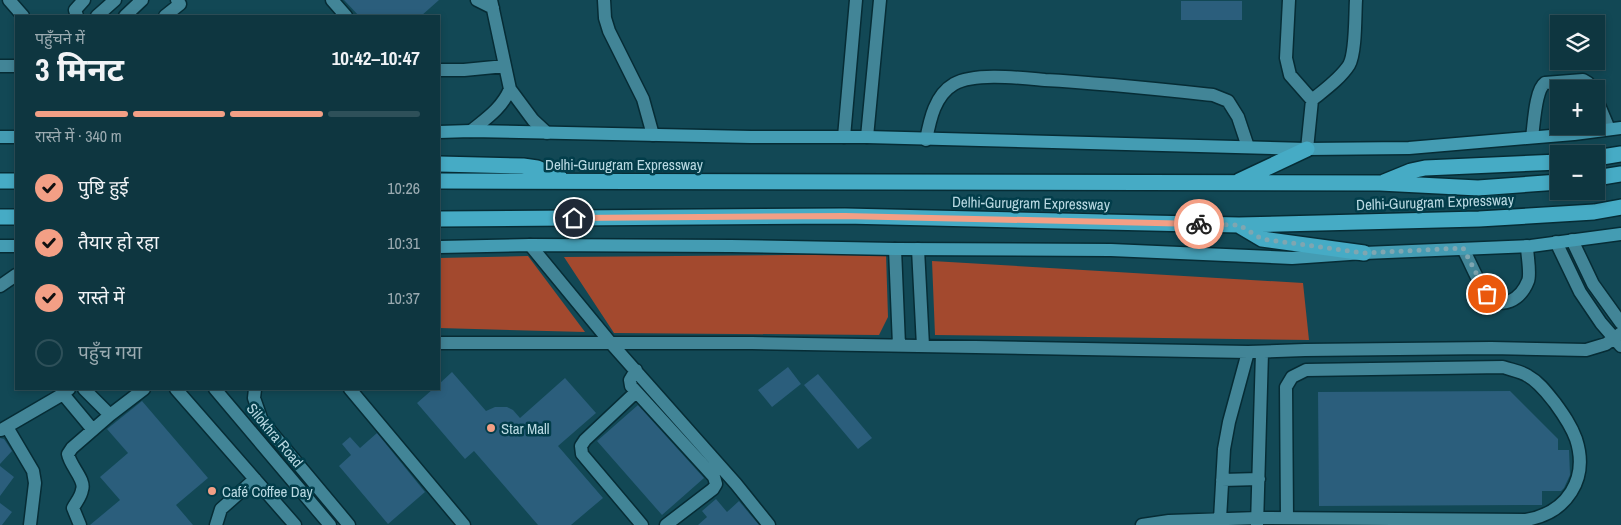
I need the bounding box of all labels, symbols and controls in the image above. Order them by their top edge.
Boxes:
map controls [1550,15,1605,200]
button: layers [1550,15,1605,70]
text: पहुँचने में [35,27,85,49]
text: 10:42–10:47 [332,45,420,71]
text: 3 मिनट [35,48,124,91]
button: + [1550,80,1605,135]
text: रास्ते में · 340 m [35,125,122,147]
button: − [1550,145,1605,200]
street label: Delhi-Gurugram Expressway [545,154,704,175]
icon: check [35,174,63,202]
text: पुष्टि हुई [78,174,129,200]
text: 10:26 [387,177,420,199]
street label: Delhi-Gurugram Expressway [1356,189,1515,215]
street label: Delhi-Gurugram Expressway [952,191,1111,215]
pin [553,197,595,239]
courier [1174,199,1224,249]
icon: home [560,204,588,232]
icon: bike [1185,210,1213,238]
icon: check [35,229,63,257]
text: तैयार हो रहा [78,229,159,255]
text: 10:31 [387,232,420,254]
pin [1466,273,1508,315]
icon: bag [1473,280,1501,308]
icon: check [35,284,63,312]
text: रास्ते में [78,284,125,310]
text: 10:37 [387,287,420,309]
text: पहुँच गया [78,339,142,365]
street label: Silokhra Road [242,398,308,472]
place label: Star Mall [501,418,550,439]
marker: Star Mall [485,422,497,434]
place label: Café Coffee Day [222,481,314,502]
marker: Café Coffee Day [206,485,218,497]

